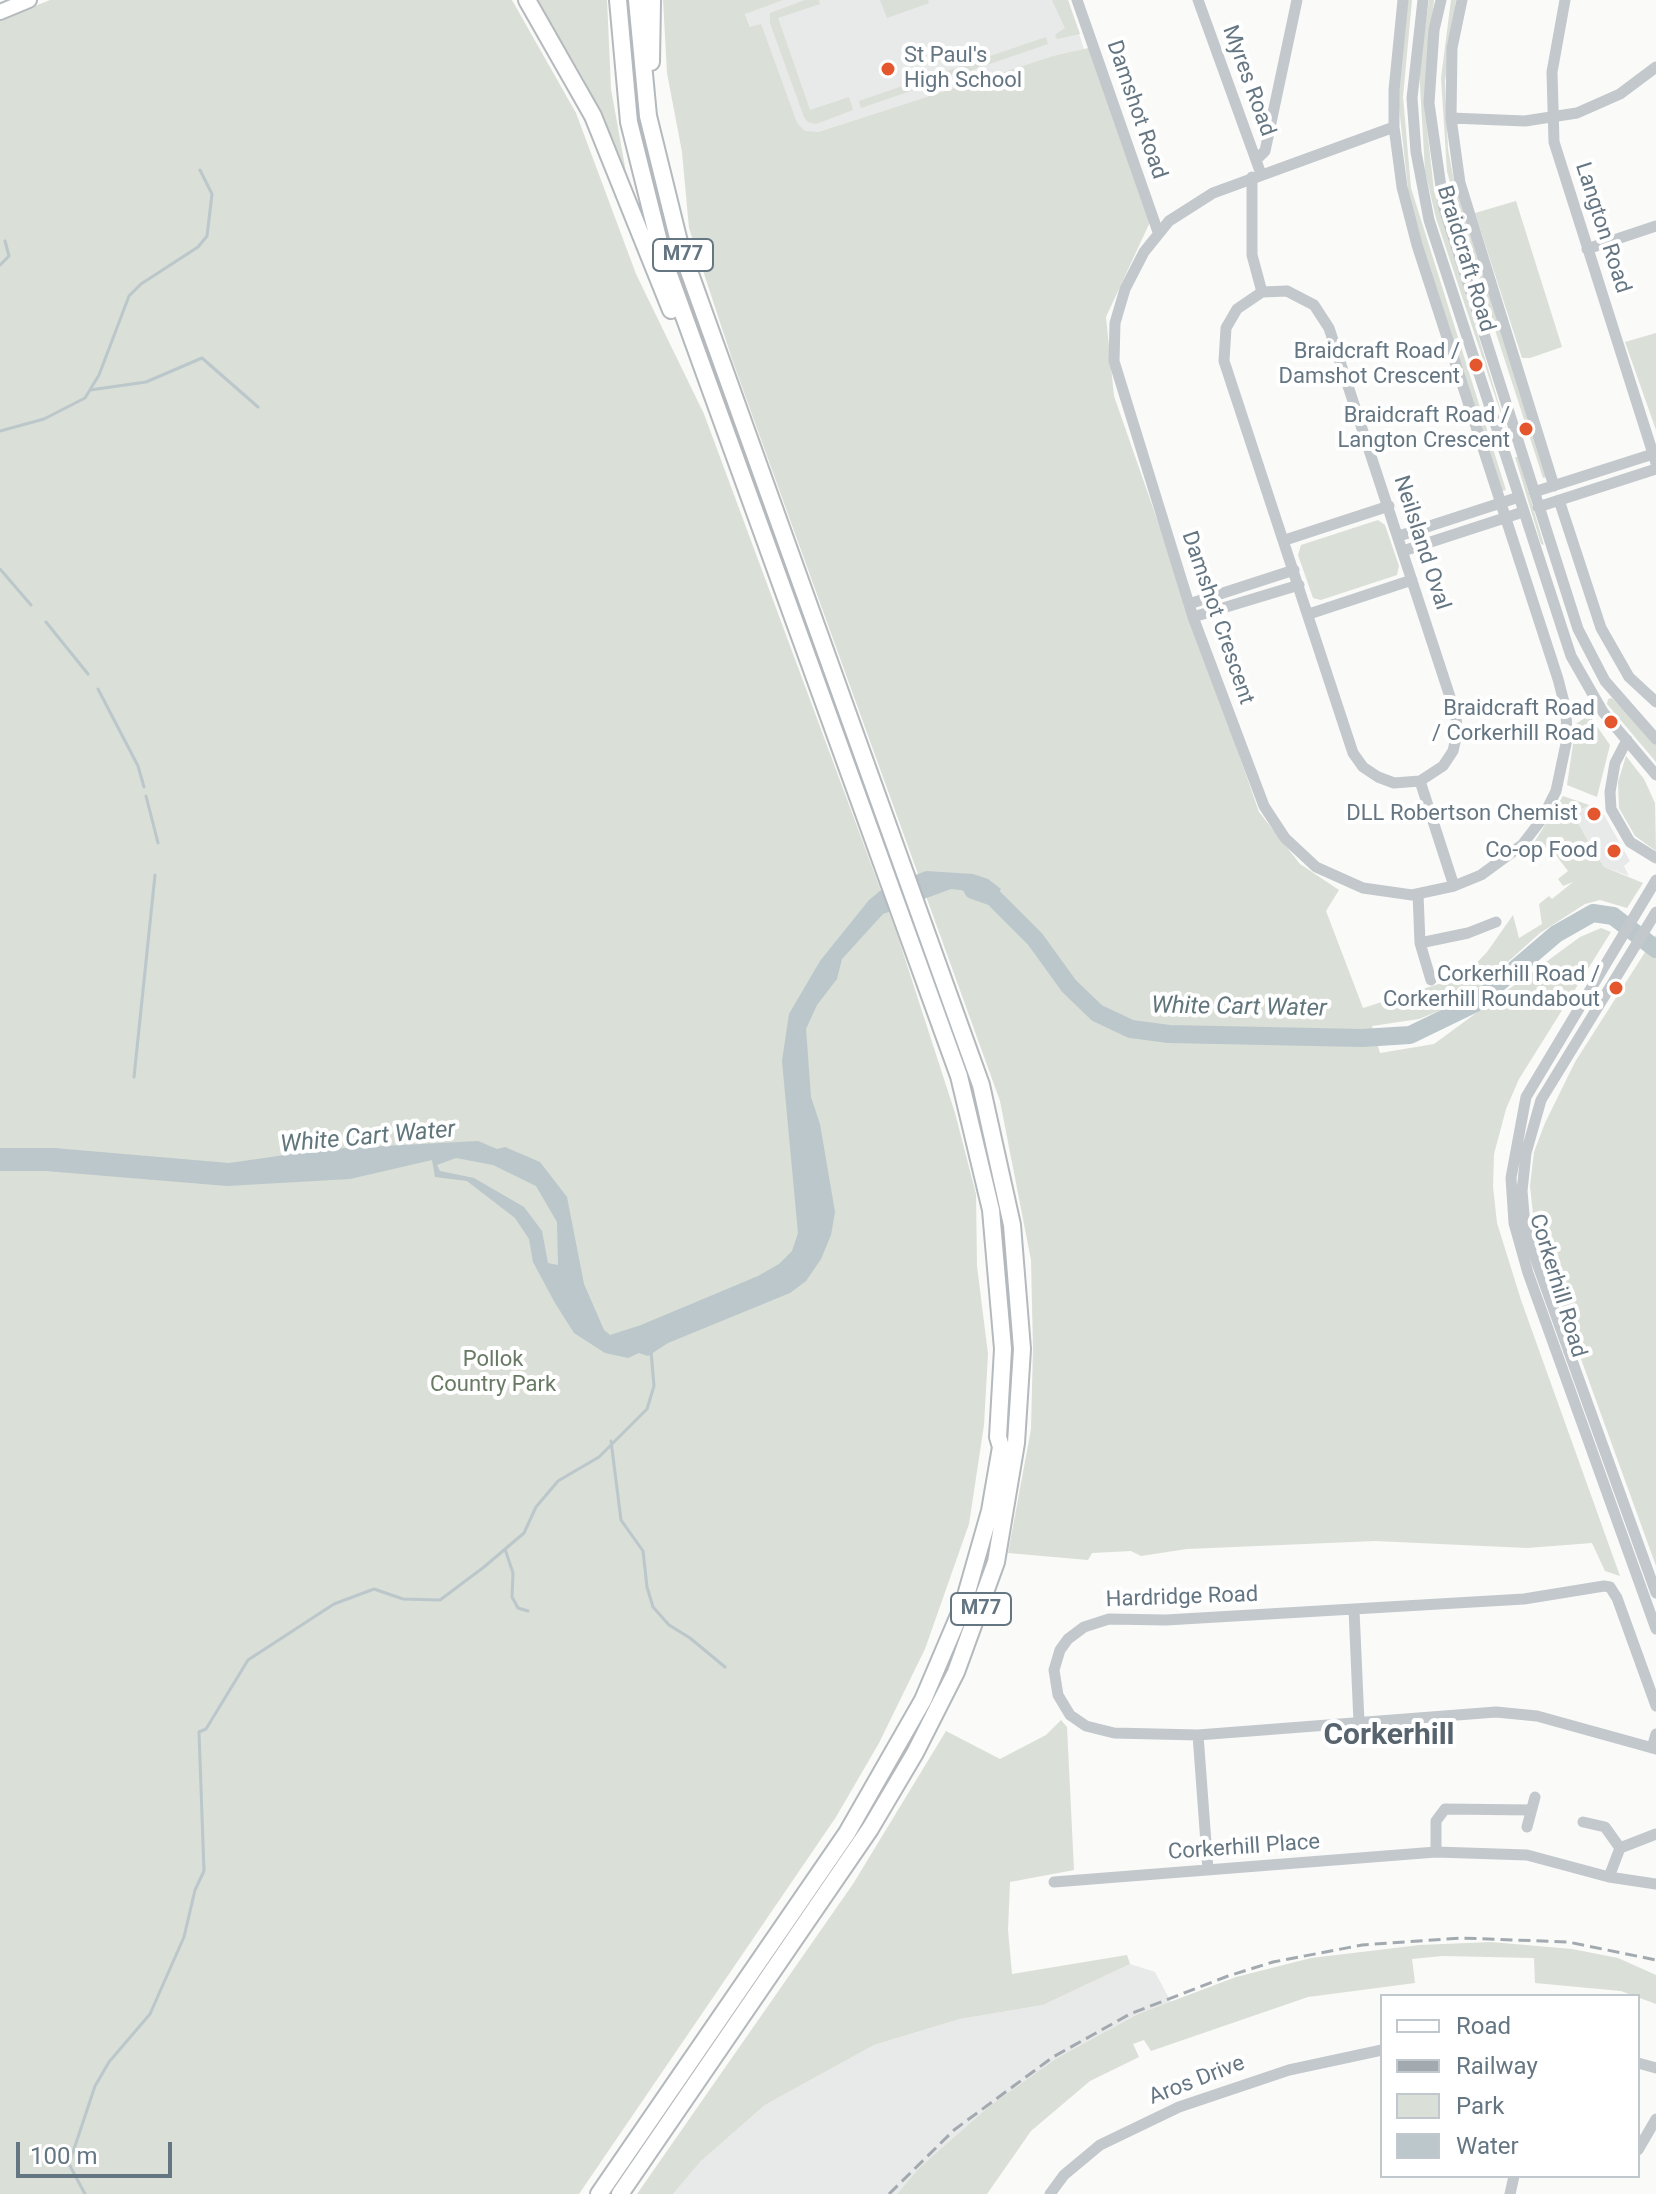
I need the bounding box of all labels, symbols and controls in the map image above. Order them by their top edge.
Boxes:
street label: Myres Road [1216,22,1280,140]
street label: Damshot Road [1100,37,1172,183]
place label: St Paul's High School [904,43,1022,94]
marker: St Paul's High School [879,60,897,78]
street label: Langton Road [1568,159,1636,297]
street label: Braidcraft Road [1430,183,1500,335]
road number: M77 [653,239,713,271]
place label: Braidcraft Road / Damshot Crescent [1279,339,1460,390]
marker: Braidcraft Road / Damshot Crescent [1467,356,1485,374]
place label: Braidcraft Road / Langton Crescent [1337,403,1510,454]
marker: Braidcraft Road / Langton Crescent [1517,420,1535,438]
street label: Neilsland Oval [1387,472,1455,614]
street label: Damshot Crescent [1175,528,1259,708]
place label: Braidcraft Road / Corkerhill Road [1432,696,1595,748]
marker: Braidcraft Road / Corkerhill Road [1602,713,1620,731]
place label: DLL Robertson Chemist [1346,801,1578,827]
marker: DLL Robertson Chemist [1585,805,1603,823]
place label: Co-op Food [1485,838,1598,864]
marker: Co-op Food [1605,842,1623,860]
place label: Corkerhill Road / Corkerhill Roundabout [1383,962,1600,1014]
marker: Corkerhill Road / Corkerhill Roundabout [1607,979,1625,997]
water label: White Cart Water [1151,992,1327,1024]
water label: White Cart Water [279,1116,457,1160]
street label: Corkerhill Road [1523,1211,1591,1361]
park label: Pollok Country Park [430,1347,556,1398]
street label: Hardridge Road [1105,1582,1259,1614]
road number: M77 [951,1593,1011,1625]
district label: Corkerhill [1323,1718,1455,1754]
street label: Corkerhill Place [1167,1830,1321,1866]
legend [1380,1994,1640,2178]
text: Road [1456,2012,1511,2040]
street label: Aros Drive [1145,2051,1249,2111]
text: Railway [1456,2052,1538,2080]
text: Park [1456,2092,1504,2120]
scale bar [20,2126,176,2176]
text: Water [1456,2132,1519,2160]
text: 100 m [30,2142,97,2170]

